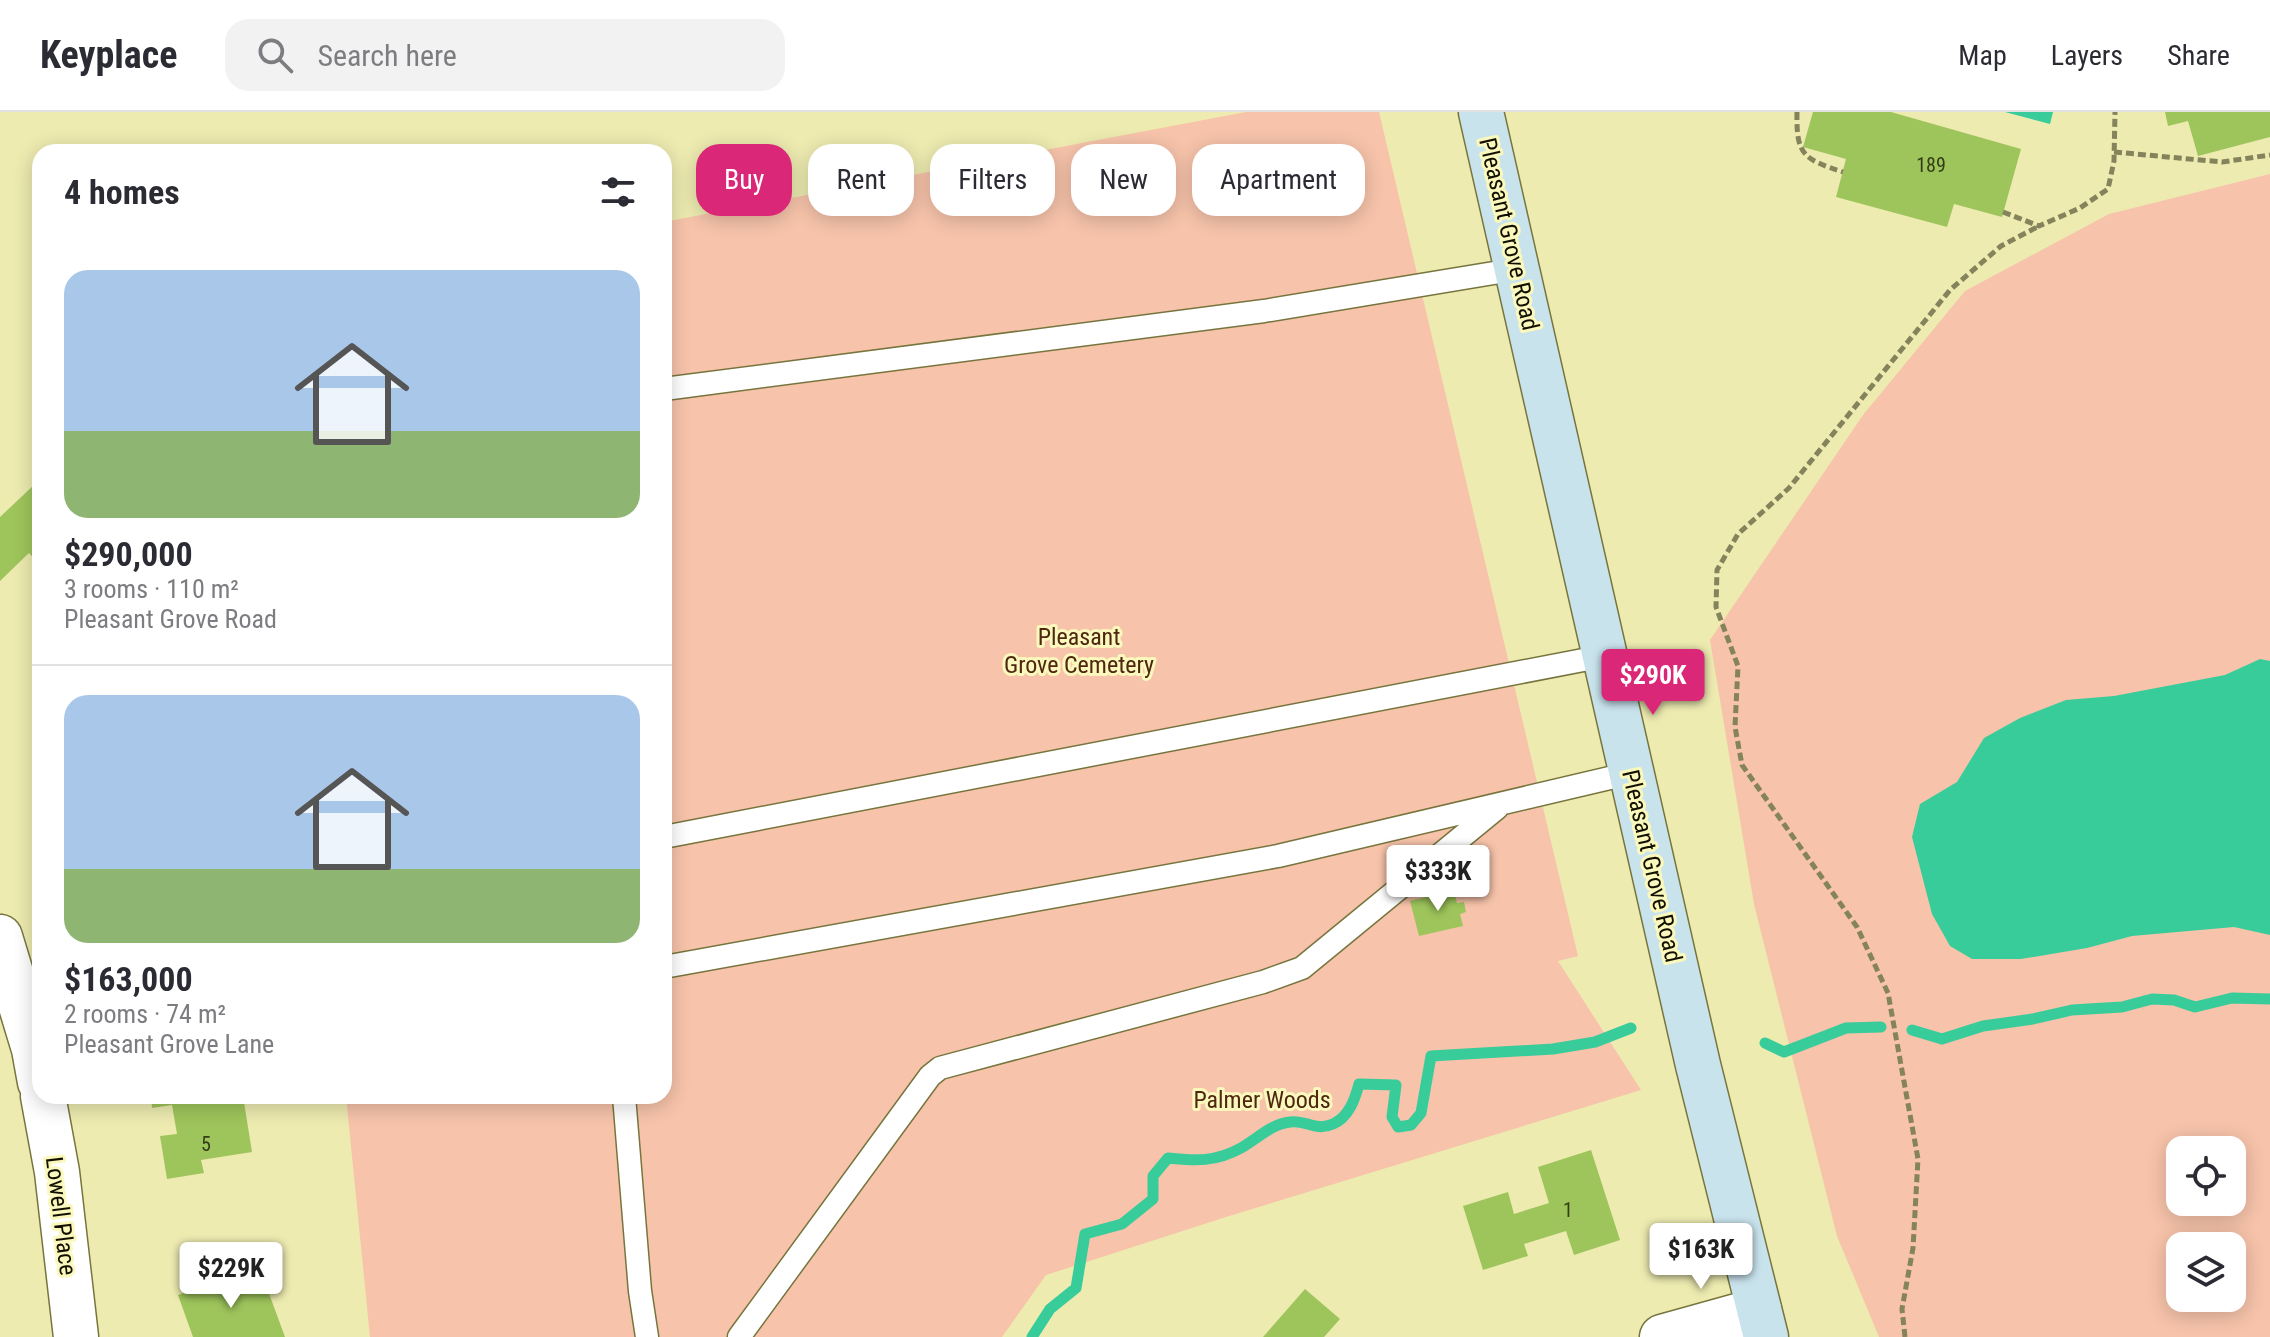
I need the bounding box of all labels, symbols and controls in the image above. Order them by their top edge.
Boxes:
search box [225,19,785,91]
text: Keyplace [40,33,177,77]
icon: search [253,33,297,77]
text: Search here [317,38,457,73]
text: Map [1958,39,2007,72]
text: Layers [2051,39,2123,72]
text: Share [2167,39,2230,72]
street label: Pleasant Grove Road [1473,135,1545,333]
chip: Buy [696,144,792,216]
chip: Rent [808,144,914,216]
chip: Filters [930,144,1055,216]
chip: New [1071,144,1176,216]
chip: Apartment [1192,144,1365,216]
house number: 189 [1916,153,1946,177]
icon: filters [596,170,640,214]
text: 4 homes [64,172,180,212]
icon: home [280,322,424,466]
text: $290,000 [64,534,193,574]
text: 3 rooms · 110 m² [64,574,239,604]
text: Pleasant Grove Road [64,604,277,634]
park label: Pleasant Grove Cemetery [1004,623,1154,679]
pin: $290K [1597,649,1709,717]
text: $290K [1620,660,1686,690]
icon: home [280,747,424,891]
street label: Pleasant Grove Road [1616,767,1688,965]
pin: $333K [1382,845,1494,913]
text: $333K [1405,856,1471,886]
text: $163,000 [64,959,193,999]
text: 2 rooms · 74 m² [64,999,226,1029]
text: Pleasant Grove Lane [64,1029,274,1059]
park label: Palmer Woods [1193,1086,1331,1114]
house number: 5 [201,1132,211,1156]
map controls [2166,1136,2246,1312]
button: locate [2166,1136,2246,1216]
street label: Lowell Place [40,1155,82,1277]
house number: 1 [1563,1198,1573,1222]
pin: $163K [1645,1223,1757,1291]
button: layers [2166,1232,2246,1312]
text: $163K [1668,1234,1734,1264]
pin: $229K [175,1242,287,1310]
text: $229K [198,1253,264,1283]

